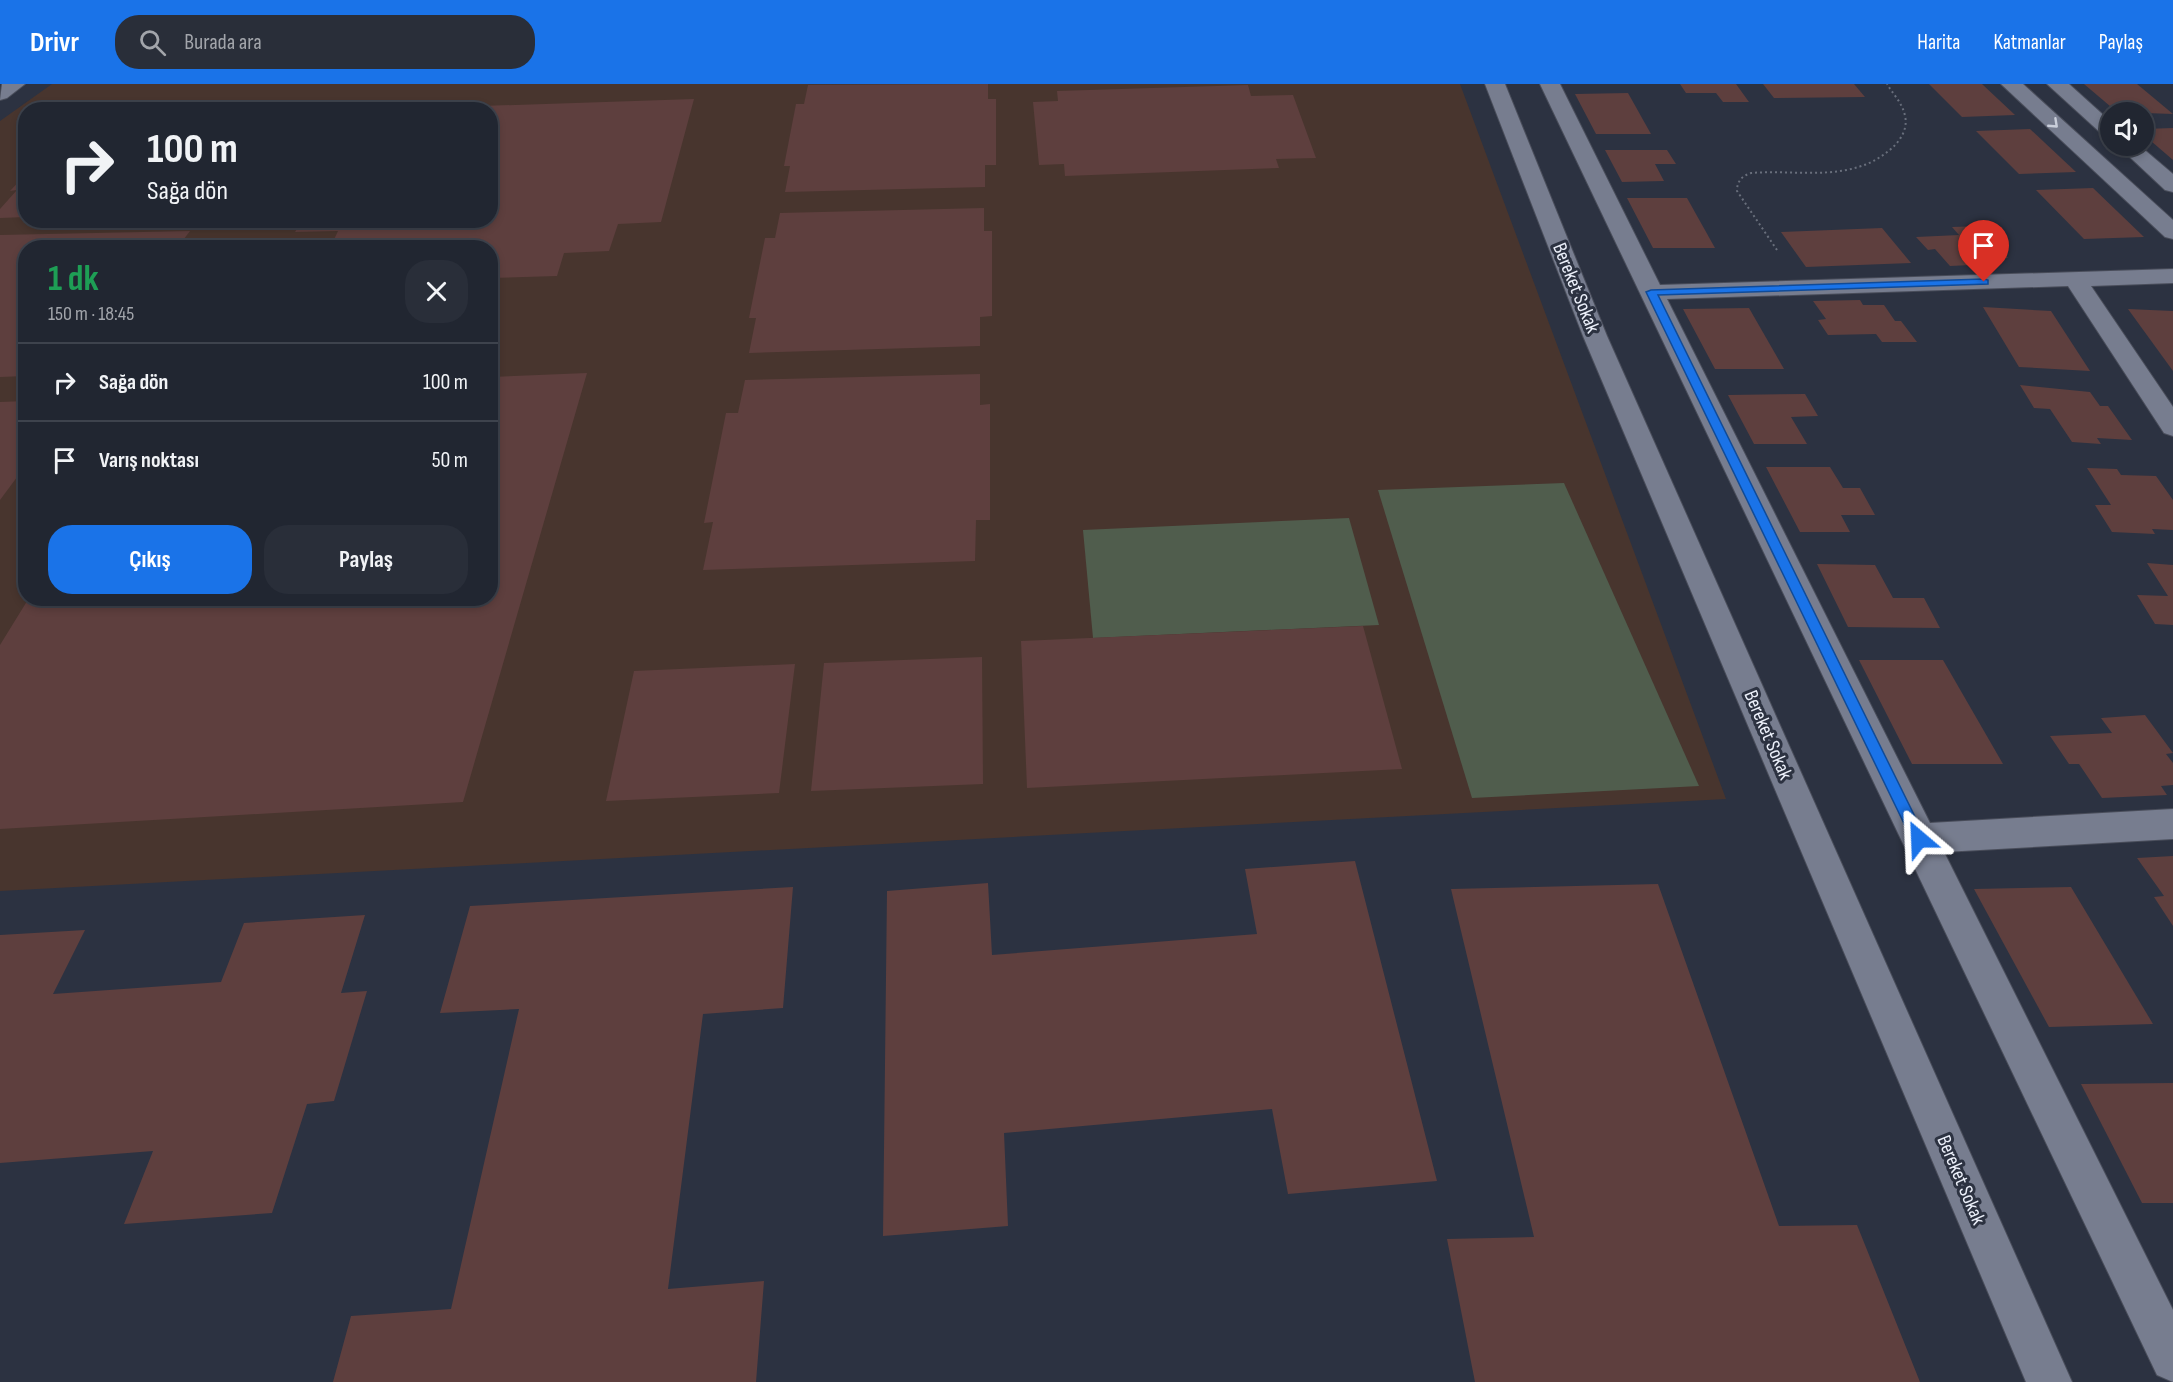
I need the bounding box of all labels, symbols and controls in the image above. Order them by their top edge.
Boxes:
search box [115,15,535,69]
text: Drivr [30,26,79,59]
icon: search [136,26,169,59]
text: Burada ara [184,29,262,56]
text: Harita [1917,30,1960,55]
text: Katmanlar [1993,30,2066,55]
text: Paylaş [2099,30,2143,55]
map controls [2100,102,2154,156]
button: sound [2100,102,2154,156]
one-way arrow [2047,116,2058,127]
text: 100 m [147,124,238,175]
icon: right [48,126,126,204]
text: Sağa dön [147,175,228,207]
pin [1958,220,2009,282]
icon: arrive [1967,229,2000,262]
street label: Bereket Sokak [1547,240,1605,337]
text: 1 dk [48,258,99,301]
button: close [405,260,468,323]
text: 150 m · 18:45 [48,302,134,326]
icon: right [48,366,81,399]
text: Sağa dön [99,369,168,396]
text: 100 m [423,369,468,396]
icon: arrive [48,444,81,477]
text: Varış noktası [99,447,199,474]
text: 50 m [432,447,468,474]
button: Çıkış [48,525,252,594]
button: Paylaş [264,525,468,594]
street label: Bereket Sokak [1738,687,1798,784]
position arrow [1887,807,1951,871]
street label: Bereket Sokak [1931,1132,1991,1229]

